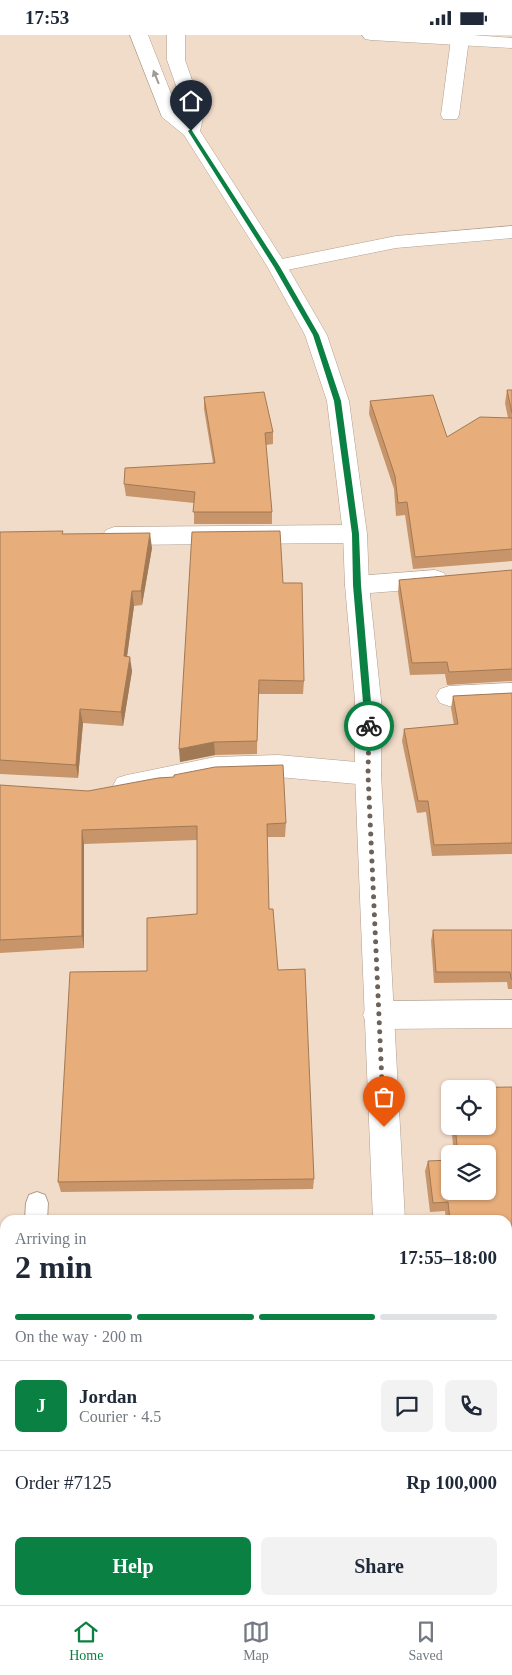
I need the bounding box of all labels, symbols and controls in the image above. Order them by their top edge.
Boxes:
text: 17:53 [25,7,69,28]
one-way arrow [151,70,159,85]
pin [170,80,212,131]
icon: home [177,87,205,115]
courier [344,701,394,751]
icon: bike [355,712,383,740]
pin [363,1076,405,1127]
map controls [441,1080,496,1200]
button: locate [441,1080,496,1135]
icon: bag [370,1083,398,1111]
button: layers [441,1145,496,1200]
text: Arriving in [15,1230,87,1247]
text: 17:55–18:00 [399,1247,497,1268]
text: 2 min [15,1249,92,1285]
text: On the way · 200 m [15,1328,143,1345]
button: chat [381,1380,433,1432]
button: phone [445,1380,497,1432]
text: Jordan [79,1386,137,1407]
text: J [36,1395,46,1416]
text: Courier · 4.5 [79,1408,161,1425]
text: Order #7125 [15,1472,112,1493]
text: Rp 100,000 [406,1472,497,1493]
button: Help [15,1537,251,1595]
button: Share [261,1537,497,1595]
tab: Home [69,1618,103,1664]
tab: Map [242,1618,270,1664]
tab: Saved [409,1618,443,1664]

